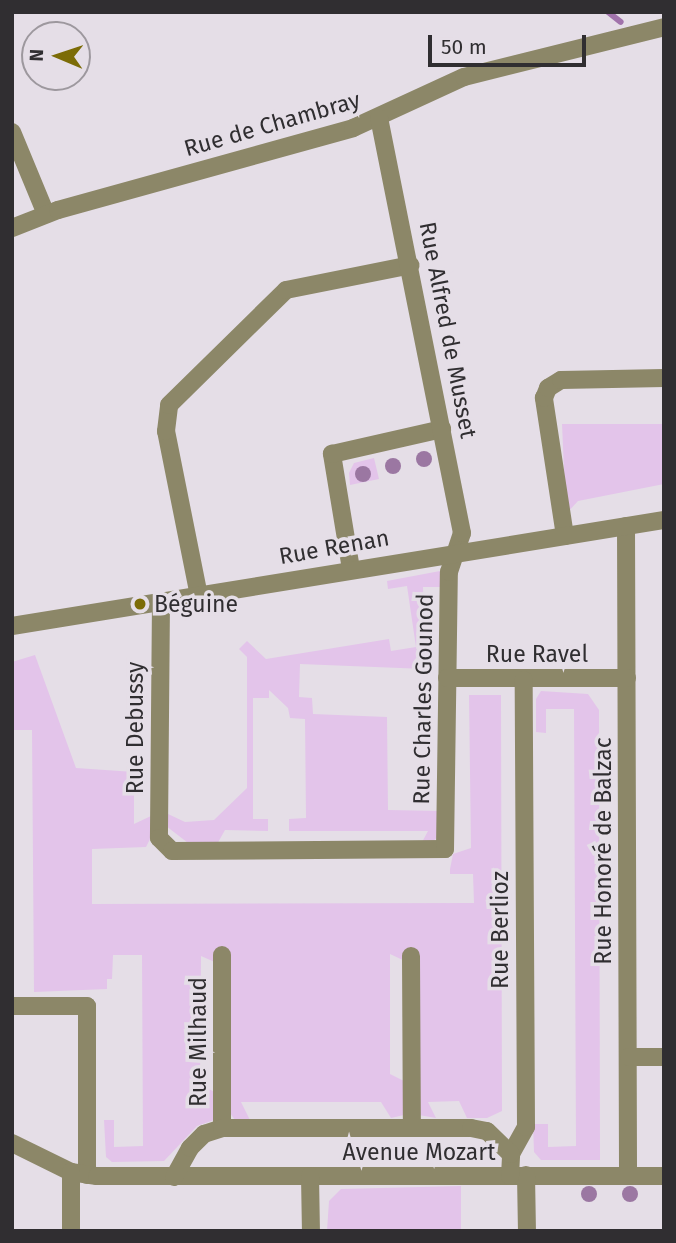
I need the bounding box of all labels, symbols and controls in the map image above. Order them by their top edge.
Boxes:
north arrow [21,21,91,91]
scale bar [431,21,588,65]
text: 50 m [441,34,487,60]
text: N [25,49,48,62]
street label: Rue de Chambray [181,86,363,162]
street label: Rue Alfred de Musset [413,219,483,441]
street label: Rue Renan [277,524,391,570]
place label: Béguine [154,590,238,618]
street label: Rue Charles Gounod [407,593,439,805]
marker: Béguine [132,596,148,612]
street label: Rue Ravel [486,640,588,668]
street label: Rue Debussy [121,662,149,794]
street label: Rue Honoré de Balzac [589,737,617,965]
street label: Rue Berlioz [486,871,514,989]
street label: Rue Milhaud [184,977,212,1107]
street label: Avenue Mozart [343,1138,495,1166]

